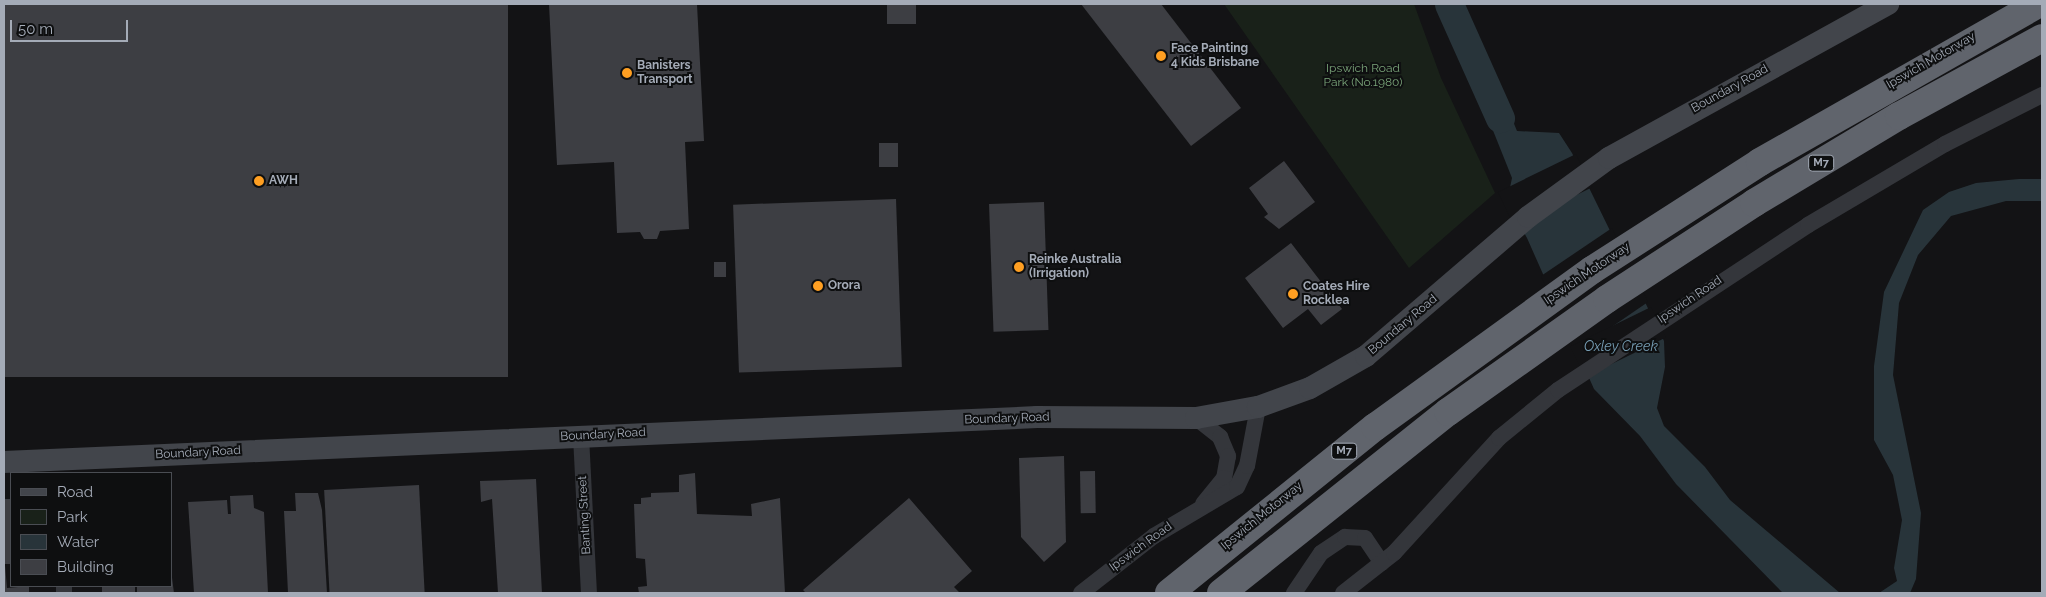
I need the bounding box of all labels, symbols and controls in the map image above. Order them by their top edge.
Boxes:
scale bar [12,10,130,42]
text: 50 m [18,20,53,38]
street label: Ipswich Motorway [1884,30,1978,92]
place label: Face Painting 4 Kids Brisbane [1171,42,1259,70]
marker: Face Painting 4 Kids Brisbane [1155,50,1167,62]
place label: Banisters Transport [637,59,693,87]
park label: Ipswich Road Park (No.1980) [1324,62,1402,90]
street label: Boundary Road [1689,62,1771,116]
marker: Banisters Transport [621,67,633,79]
road number: M7 [1807,154,1835,172]
place label: AWH [269,174,298,188]
marker: AWH [253,175,265,187]
street label: Ipswich Motorway [1541,240,1633,308]
place label: Reinke Australia (Irrigation) [1029,253,1122,281]
marker: Reinke Australia (Irrigation) [1013,261,1025,273]
street label: Ipswich Road [1655,273,1725,327]
place label: Orora [828,279,860,293]
marker: Orora [812,280,824,292]
place label: Coates Hire Rocklea [1303,280,1370,308]
marker: Coates Hire Rocklea [1287,288,1299,300]
street label: Boundary Road [1366,292,1440,358]
water label: Oxley Creek [1584,338,1658,354]
street label: Boundary Road [964,410,1050,428]
street label: Boundary Road [560,426,646,444]
road number: M7 [1330,442,1358,460]
street label: Boundary Road [155,444,241,462]
legend [10,472,172,587]
street label: Banting Street [576,475,594,555]
street label: Ipswich Motorway [1219,479,1305,553]
text: Road [57,483,93,501]
text: Park [57,508,88,526]
street label: Ipswich Road [1107,519,1175,575]
text: Water [57,533,99,551]
text: Building [57,558,114,576]

